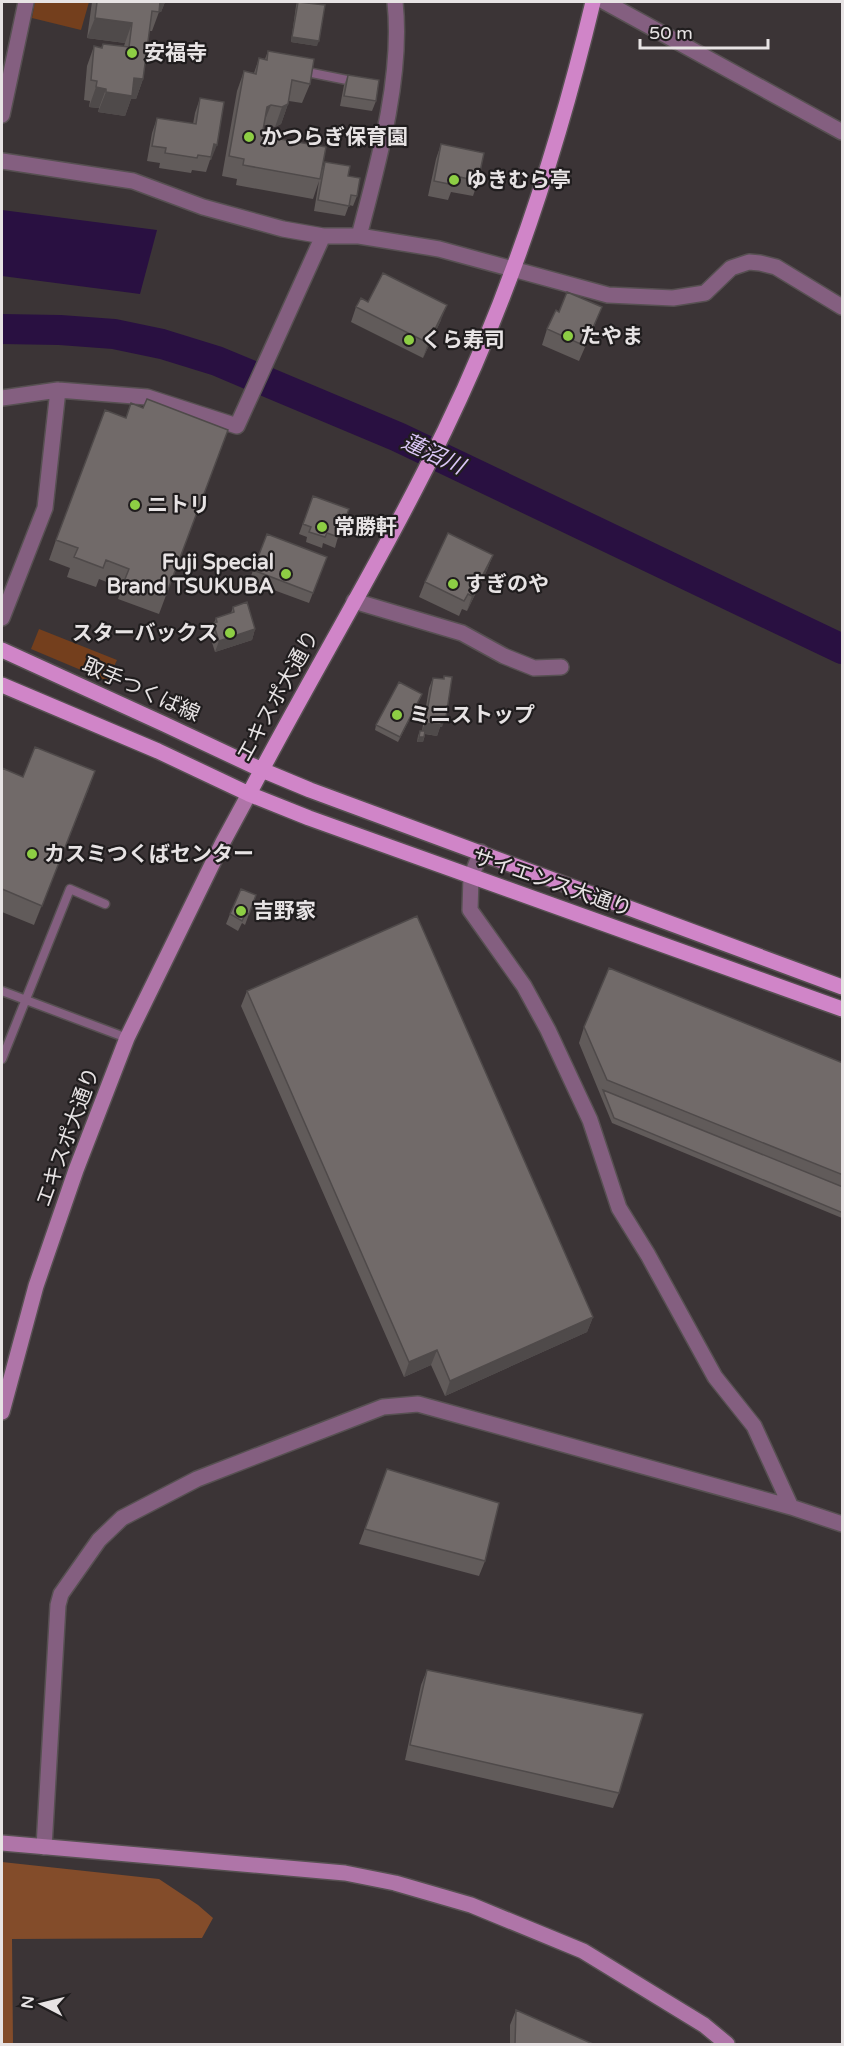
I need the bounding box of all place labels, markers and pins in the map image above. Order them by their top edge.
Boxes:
place label: 安福寺 [144,41,207,66]
marker: 安福寺 [125,46,139,60]
place label: かつらぎ保育園 [261,125,408,150]
marker: かつらぎ保育園 [242,130,256,144]
place label: ゆきむら亭 [466,168,571,193]
marker: ゆきむら亭 [447,173,461,187]
place label: たやま [580,324,643,349]
place label: くら寿司 [421,328,505,353]
marker: たやま [561,329,575,343]
marker: くら寿司 [402,333,416,347]
place label: ニトリ [147,493,210,518]
marker: ニトリ [128,498,142,512]
place label: 常勝軒 [334,515,397,540]
marker: 常勝軒 [315,520,329,534]
place label: Fuji Special Brand TSUKUBA [106,550,274,599]
marker: Fuji Special Brand TSUKUBA [279,567,293,581]
place label: すぎのや [465,572,549,597]
marker: すぎのや [446,577,460,591]
place label: スターバックス [72,621,218,646]
marker: スターバックス [223,626,237,640]
place label: ミニストップ [409,703,535,728]
marker: ミニストップ [390,708,404,722]
place label: カスミつくばセンター [44,842,254,867]
marker: カスミつくばセンター [25,847,39,861]
place label: 吉野家 [253,899,316,924]
marker: 吉野家 [234,904,248,918]

